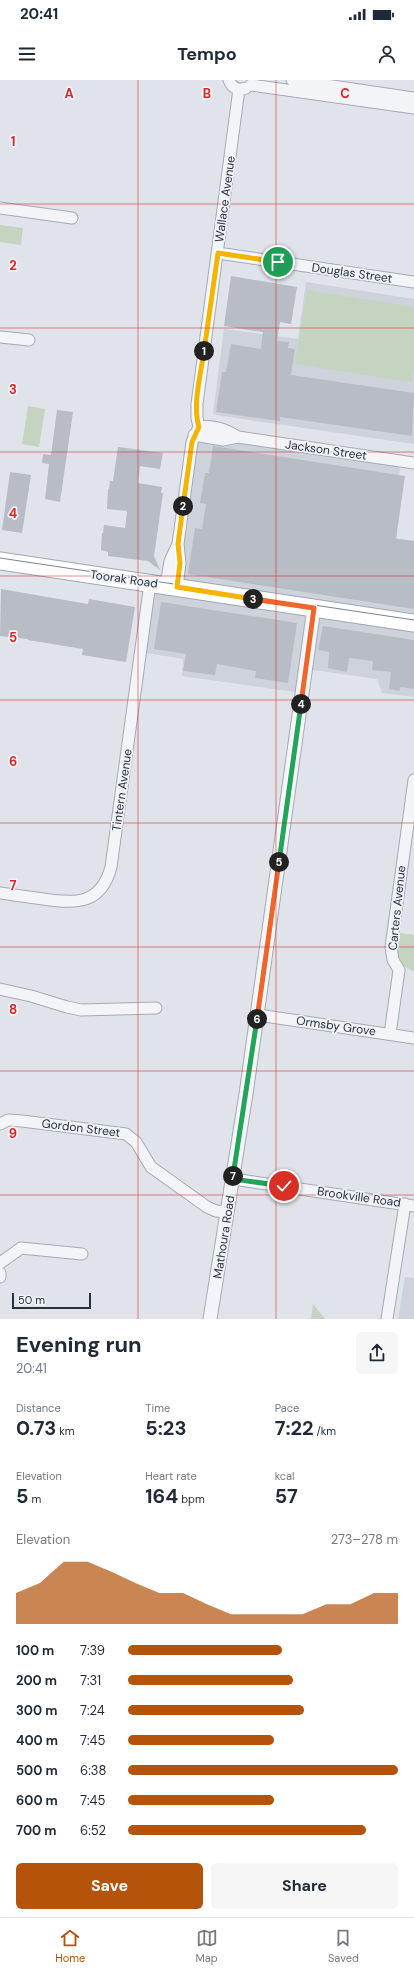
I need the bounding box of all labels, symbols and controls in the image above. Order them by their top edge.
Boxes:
text: 20:41 [20,4,58,24]
text: Tempo [177,42,237,66]
icon: menu [16,43,38,65]
icon: person [376,43,398,65]
text: A [64,85,74,102]
text: B [203,85,211,102]
text: C [340,85,350,102]
text: 1 [11,133,15,150]
street label: Wallace Avenue [211,155,239,243]
pin [261,245,295,279]
icon: arrive [267,251,289,273]
text: 2 [9,257,17,274]
street label: Douglas Street [311,259,394,287]
pin: 1 [194,341,214,361]
text: 1 [202,344,206,358]
text: 3 [9,381,17,398]
street label: Jackson Street [284,436,368,464]
pin: 2 [173,496,193,516]
text: 2 [180,499,186,513]
text: 4 [9,505,17,522]
street label: Toorak Road [89,566,159,592]
pin: 3 [243,589,263,609]
text: 3 [250,592,256,606]
text: 5 [9,629,17,646]
pin: 4 [291,694,311,714]
text: 4 [297,697,305,711]
street label: Tintern Avenue [108,748,136,832]
text: 6 [9,753,17,770]
pin: 5 [269,852,289,872]
text: 5 [276,855,282,869]
street label: Carters Avenue [385,865,409,951]
text: 7 [10,877,17,894]
text: 8 [9,1001,17,1018]
pin: 6 [247,1009,267,1029]
text: 6 [254,1012,260,1026]
street label: Ormsby Grove [295,1012,377,1040]
street label: Gordon Street [41,1115,122,1141]
text: 9 [9,1125,17,1142]
pin: 7 [223,1166,243,1186]
text: 7 [230,1169,236,1183]
pin [267,1169,301,1203]
icon: check [273,1175,295,1197]
street label: Brookville Road [316,1183,402,1211]
street label: Mathoura Road [210,1194,238,1280]
scale bar [12,1291,91,1310]
text: 50 m [18,1293,45,1307]
text: Evening run [16,1330,142,1359]
button: share [356,1332,398,1374]
text: 20:41 [16,1360,47,1377]
text: Distance [16,1401,61,1415]
text: Time [145,1401,170,1415]
text: Pace [275,1401,299,1415]
text: 0.73 [16,1415,56,1441]
text: 5:23 [145,1415,186,1441]
text: 7:22 [275,1415,314,1441]
text: km [56,1424,75,1438]
text: /km [314,1424,336,1438]
text: Elevation [16,1469,62,1483]
text: Heart rate [145,1469,197,1483]
text: kcal [275,1469,295,1483]
text: 5 [16,1483,28,1509]
text: 164 [145,1483,178,1509]
text: 57 [275,1483,298,1509]
text: m [28,1492,41,1506]
text: bpm [178,1492,205,1506]
text: Elevation [16,1531,70,1548]
text: 273–278 m [331,1531,398,1548]
text: 100 m [16,1642,54,1659]
text: 7:39 [80,1642,105,1659]
text: 200 m [16,1672,57,1689]
text: 7:31 [80,1672,101,1689]
text: 300 m [16,1702,57,1719]
text: 7:24 [80,1702,105,1719]
text: 400 m [16,1732,58,1749]
text: 7:45 [80,1732,105,1749]
text: 500 m [16,1762,58,1779]
text: 6:38 [80,1762,106,1779]
text: 600 m [16,1792,58,1809]
text: 7:45 [80,1792,105,1809]
text: 700 m [16,1822,57,1839]
text: 6:52 [80,1822,106,1839]
button: Save [16,1863,203,1909]
button: Share [211,1863,398,1909]
tab: Home [55,1927,85,1965]
tab: Map [196,1927,218,1965]
tab: Saved [328,1927,359,1965]

